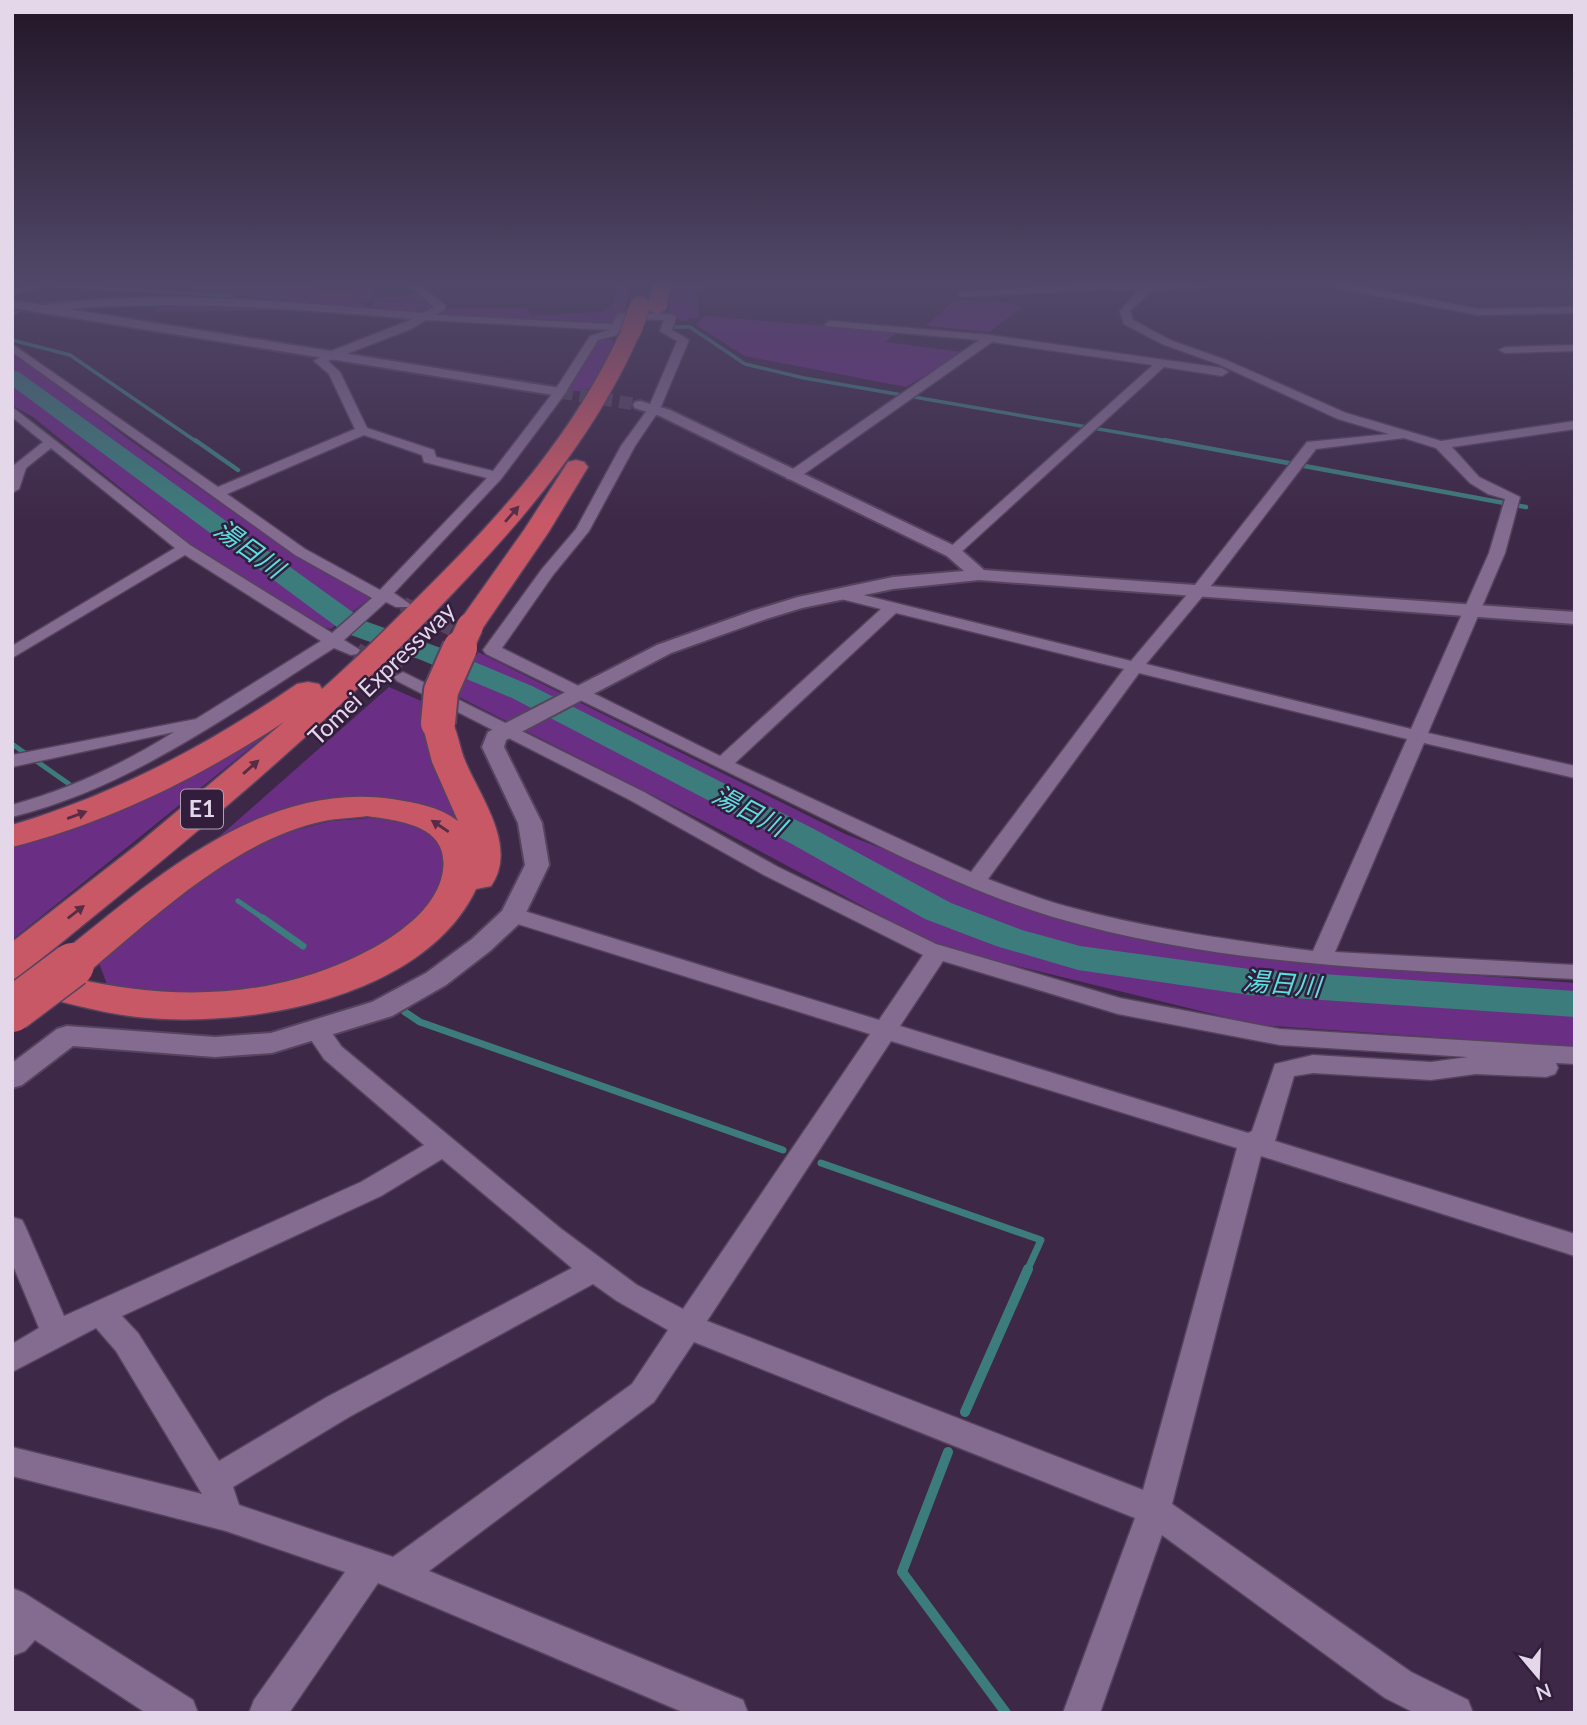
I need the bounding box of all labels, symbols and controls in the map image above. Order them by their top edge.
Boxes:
one-way arrow [504,505,519,522]
water label: 湯日川 [209,512,293,586]
street label: Tomei Expressway [302,595,461,750]
one-way arrow [243,760,260,775]
water label: 湯日川 [708,778,794,844]
road number: E1 [181,790,223,828]
one-way arrow [67,809,88,820]
one-way arrow [431,819,449,833]
one-way arrow [67,904,85,919]
water label: 湯日川 [1242,964,1325,1003]
north arrow [1503,1641,1573,1711]
text: N [1533,1679,1554,1706]

